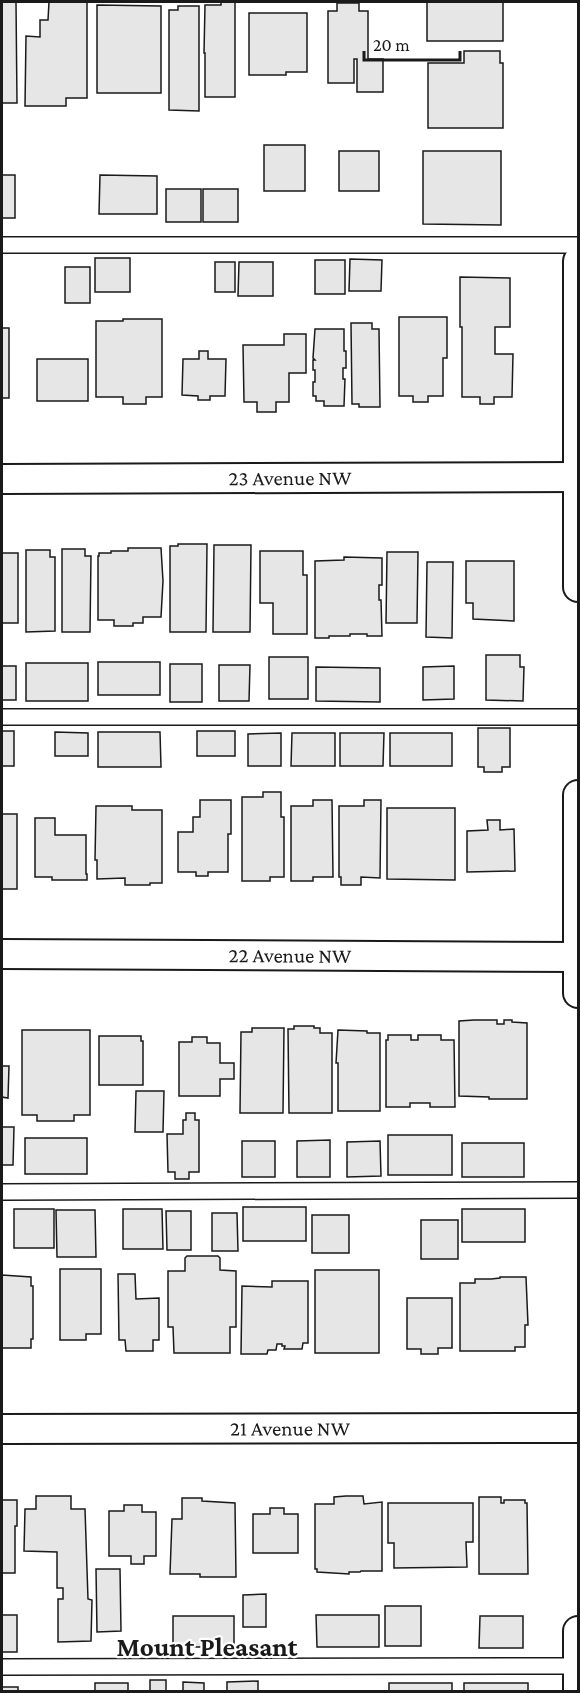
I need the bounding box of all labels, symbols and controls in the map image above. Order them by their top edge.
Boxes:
scale bar [364,24,460,62]
text: 20 m [373,35,410,55]
street label: 23 Avenue NW [229,466,352,490]
street label: 22 Avenue NW [229,943,352,968]
street label: 21 Avenue NW [230,1416,351,1441]
district label: Mount Pleasant [116,1632,298,1662]

